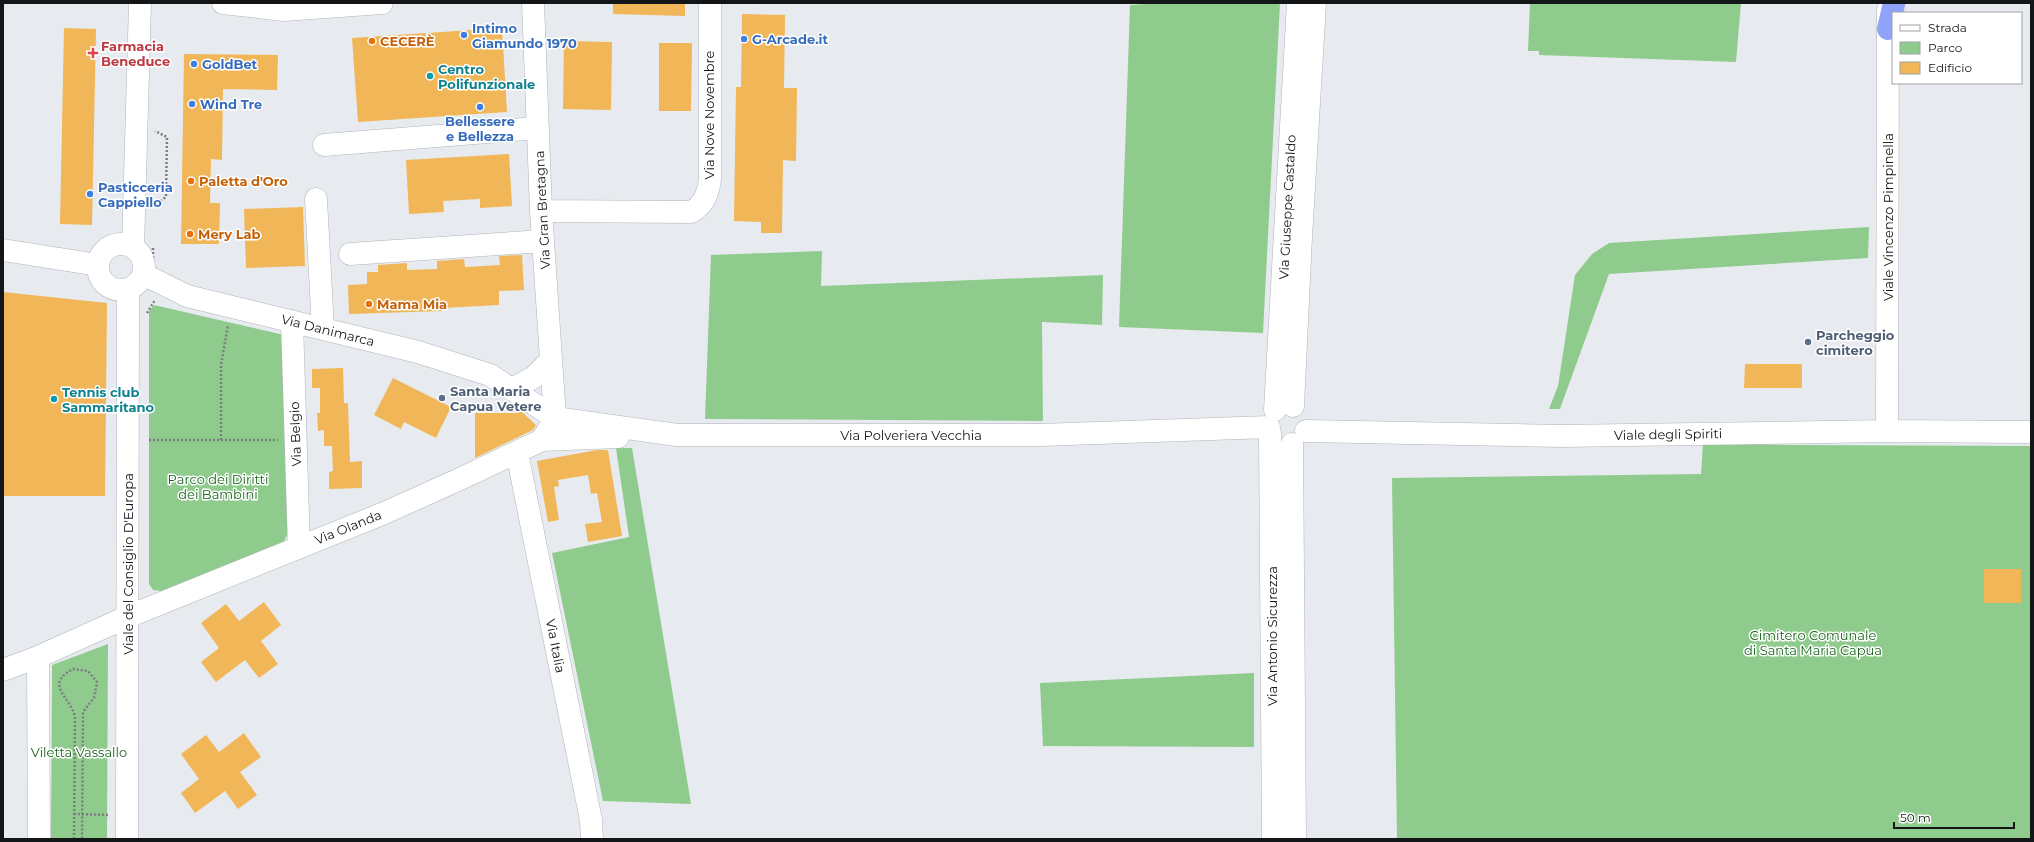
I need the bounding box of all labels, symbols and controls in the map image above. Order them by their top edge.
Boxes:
legend [1892,12,2022,84]
place label: Intimo Giamundo 1970 [472,20,577,51]
text: Strada [1928,20,1967,35]
marker: Intimo Giamundo 1970 [459,30,469,40]
place label: G-Arcade.it [752,31,828,47]
place label: CECERÈ [380,33,435,49]
marker: G-Arcade.it [739,34,749,44]
marker: CECERÈ [367,36,377,46]
place label: Farmacia Beneduce [101,38,170,69]
text: Parco [1928,40,1962,55]
marker: Farmacia Beneduce [88,48,98,58]
street label: Via Nove Novembre [701,50,717,179]
place label: GoldBet [202,56,258,72]
marker: GoldBet [189,59,199,69]
text: Edificio [1928,60,1972,75]
place label: Centro Polifunzionale [438,61,535,92]
marker: Centro Polifunzionale [425,71,435,81]
place label: Wind Tre [200,96,262,112]
marker: Wind Tre [187,99,197,109]
marker: Bellessere e Bellezza [475,102,485,112]
place label: Bellessere e Bellezza [445,113,515,144]
street label: Viale Vincenzo Pimpinella [1880,133,1896,301]
street label: Via Giuseppe Castaldo [1275,134,1299,280]
street label: Via Gran Bretagna [531,150,553,270]
place label: Paletta d'Oro [199,173,288,189]
marker: Paletta d'Oro [186,176,196,186]
place label: Pasticceria Cappiello [98,179,173,210]
marker: Pasticceria Cappiello [85,189,95,199]
place label: Mery Lab [198,226,261,242]
marker: Mery Lab [185,229,195,239]
place label: Mama Mia [377,296,447,312]
marker: Mama Mia [364,299,374,309]
street label: Via Danimarca [280,311,376,349]
place label: Parcheggio cimitero [1816,327,1895,358]
marker: Parcheggio cimitero [1803,337,1813,347]
place label: Santa Maria Capua Vetere [450,383,542,414]
place label: Tennis club Sammaritano [62,384,155,415]
marker: Santa Maria Capua Vetere [437,393,447,403]
marker: Tennis club Sammaritano [49,394,59,404]
street label: Via Belgio [286,401,304,467]
street label: Viale degli Spiriti [1614,425,1722,443]
street label: Via Polveriera Vecchia [840,427,982,443]
park label: Parco dei Diritti dei Bambini [168,471,268,502]
street label: Viale del Consiglio D'Europa [120,473,136,655]
street label: Via Olanda [312,506,384,548]
street label: Via Antonio Sicurezza [1264,566,1280,706]
street label: Via Italia [543,618,569,674]
park label: Cimitero Comunale di Santa Maria Capua [1744,627,1882,658]
park label: Viletta Vassallo [31,744,127,760]
scale bar [1894,804,2014,830]
text: 50 m [1900,810,1931,825]

